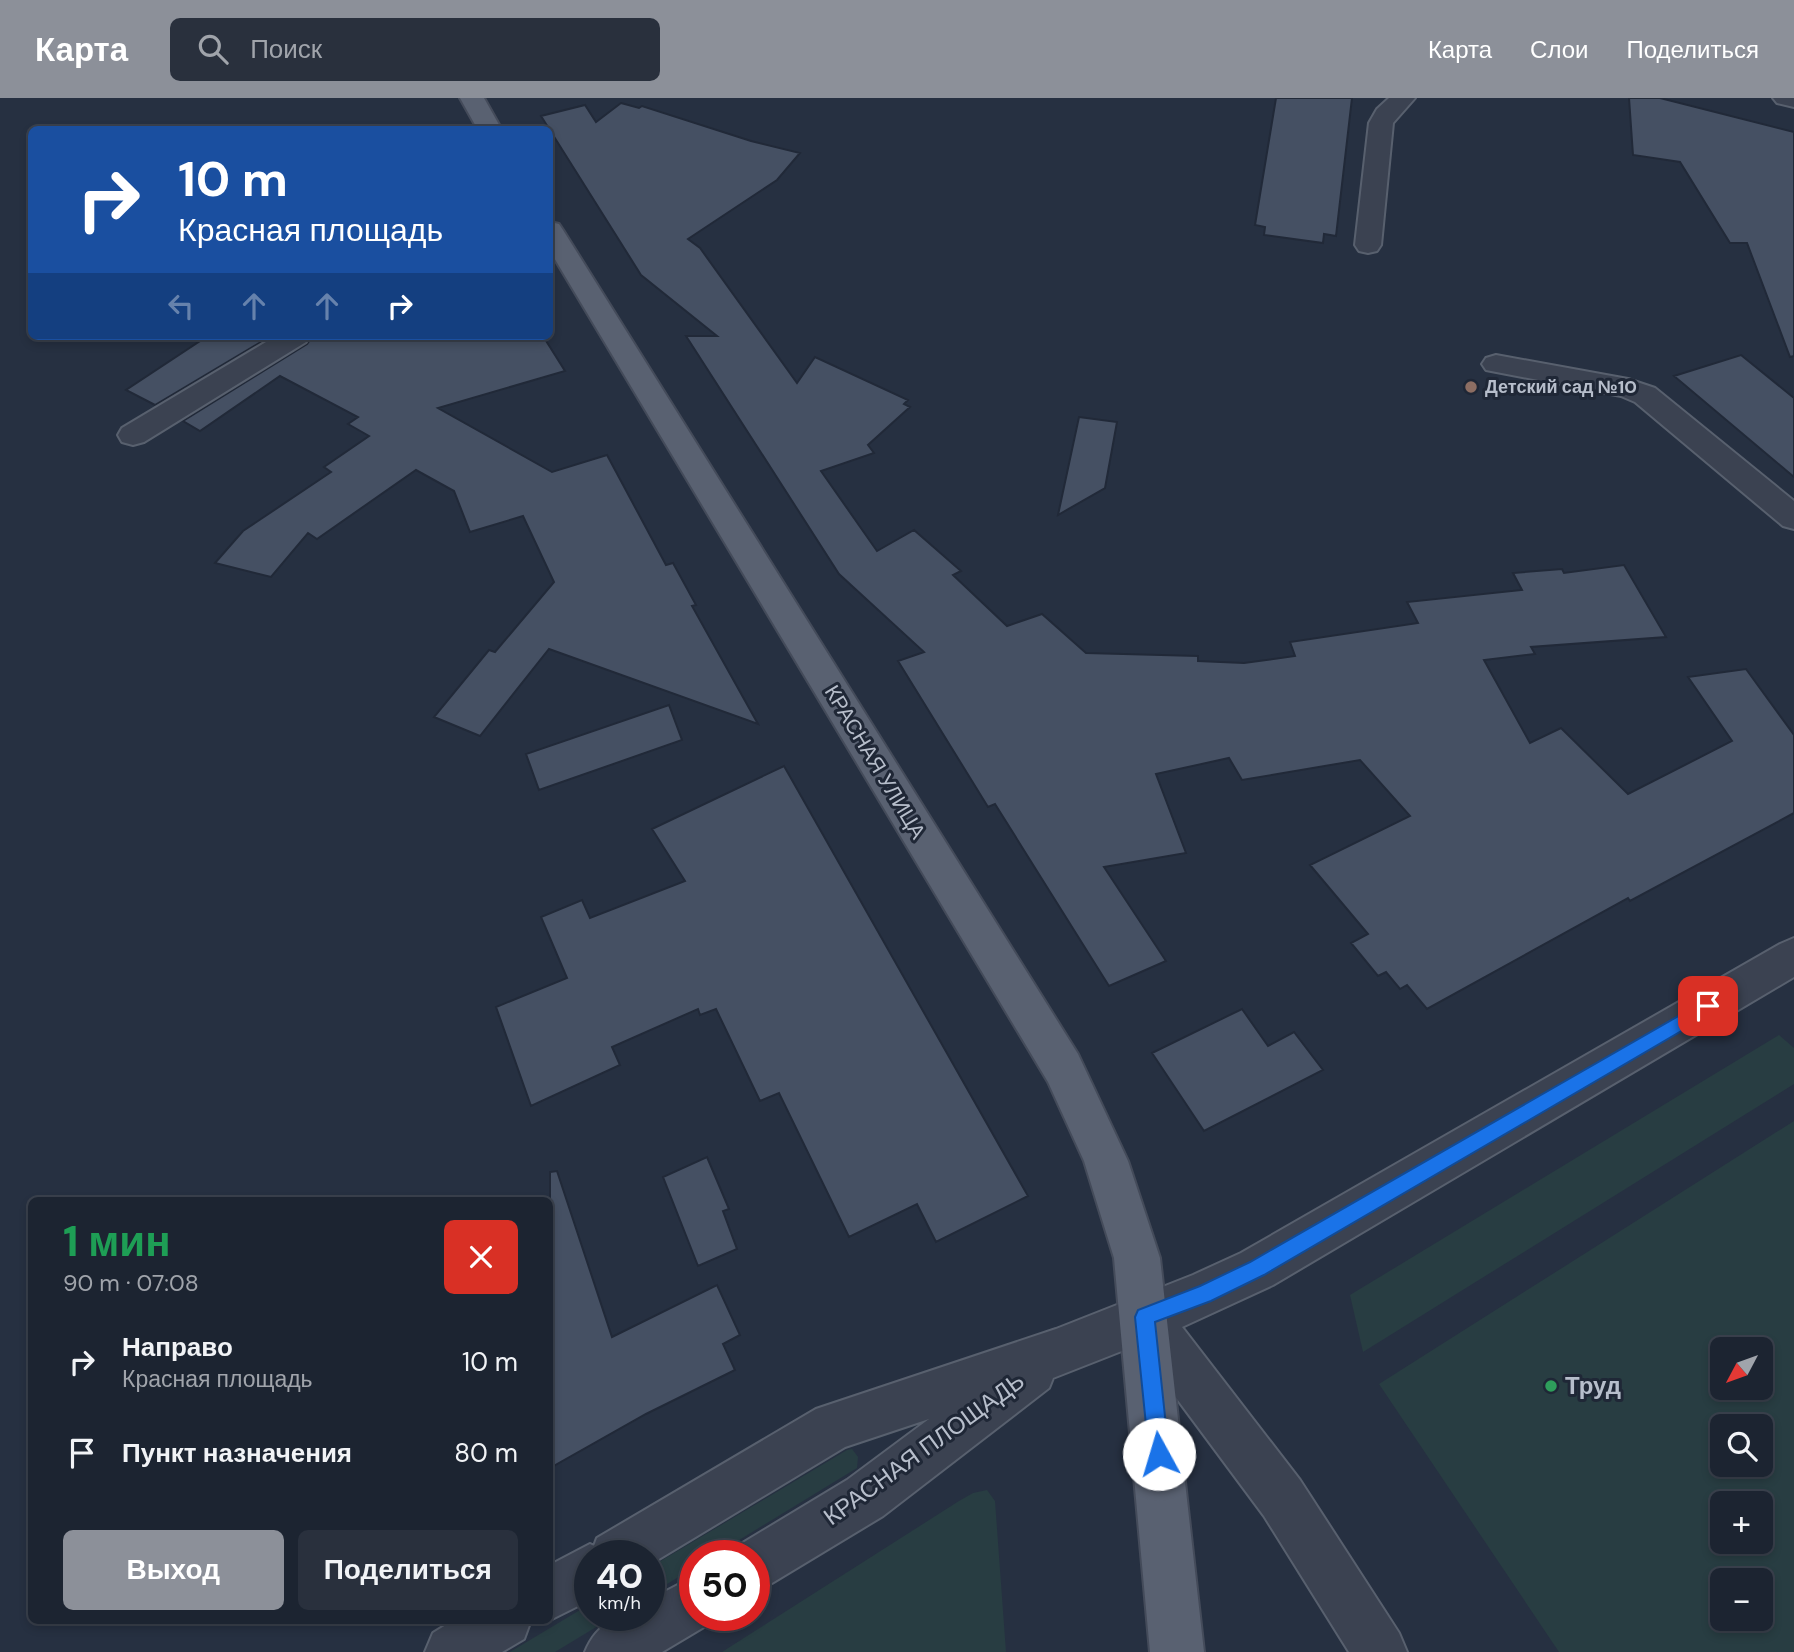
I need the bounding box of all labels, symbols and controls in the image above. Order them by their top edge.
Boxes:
search box [170,18,660,81]
text: Карта [35,28,128,71]
icon: search [194,30,232,68]
text: Поиск [250,32,322,66]
text: Карта [1428,34,1492,65]
text: Слои [1530,34,1588,65]
text: Поделиться [1626,34,1759,65]
text: 10 m [178,147,288,211]
icon: right [63,154,154,245]
text: Красная площадь [178,209,443,251]
icon: left [162,287,200,325]
icon: ahead [235,287,273,325]
icon: ahead [308,287,346,325]
icon: right [381,287,419,325]
place label: Детский сад №10 [1485,375,1637,399]
marker: Детский сад №10 [1463,379,1479,395]
street label: КРАСНАЯ УЛИЦА [818,680,932,844]
pin [1678,976,1738,1036]
icon: arrive [1689,987,1727,1025]
text: 1 мин [63,1214,171,1269]
button: close [444,1220,518,1294]
text: 90 m · 07:08 [63,1268,199,1298]
text: Направо [122,1330,233,1364]
north arrow [1710,1337,1773,1400]
map controls [1710,1337,1773,1631]
icon: right [63,1343,101,1381]
text: 10 m [462,1345,518,1379]
text: Красная площадь [122,1364,313,1394]
street label: КРАСНАЯ ПЛОЩАДЬ [817,1365,1030,1532]
place label: Труд [1565,1370,1621,1401]
marker: Труд [1543,1378,1559,1394]
button: search [1710,1414,1773,1477]
position arrow [1122,1417,1196,1491]
icon: arrive [63,1434,101,1472]
text: Пункт назначения [122,1436,352,1470]
text: 80 m [454,1436,518,1470]
button: + [1710,1491,1773,1554]
button: Выход [63,1530,284,1610]
button: Поделиться [298,1530,518,1610]
speed limit sign: 50 [679,1540,770,1631]
text: 40 [596,1553,643,1599]
button: − [1710,1568,1773,1631]
text: km/h [598,1591,641,1615]

